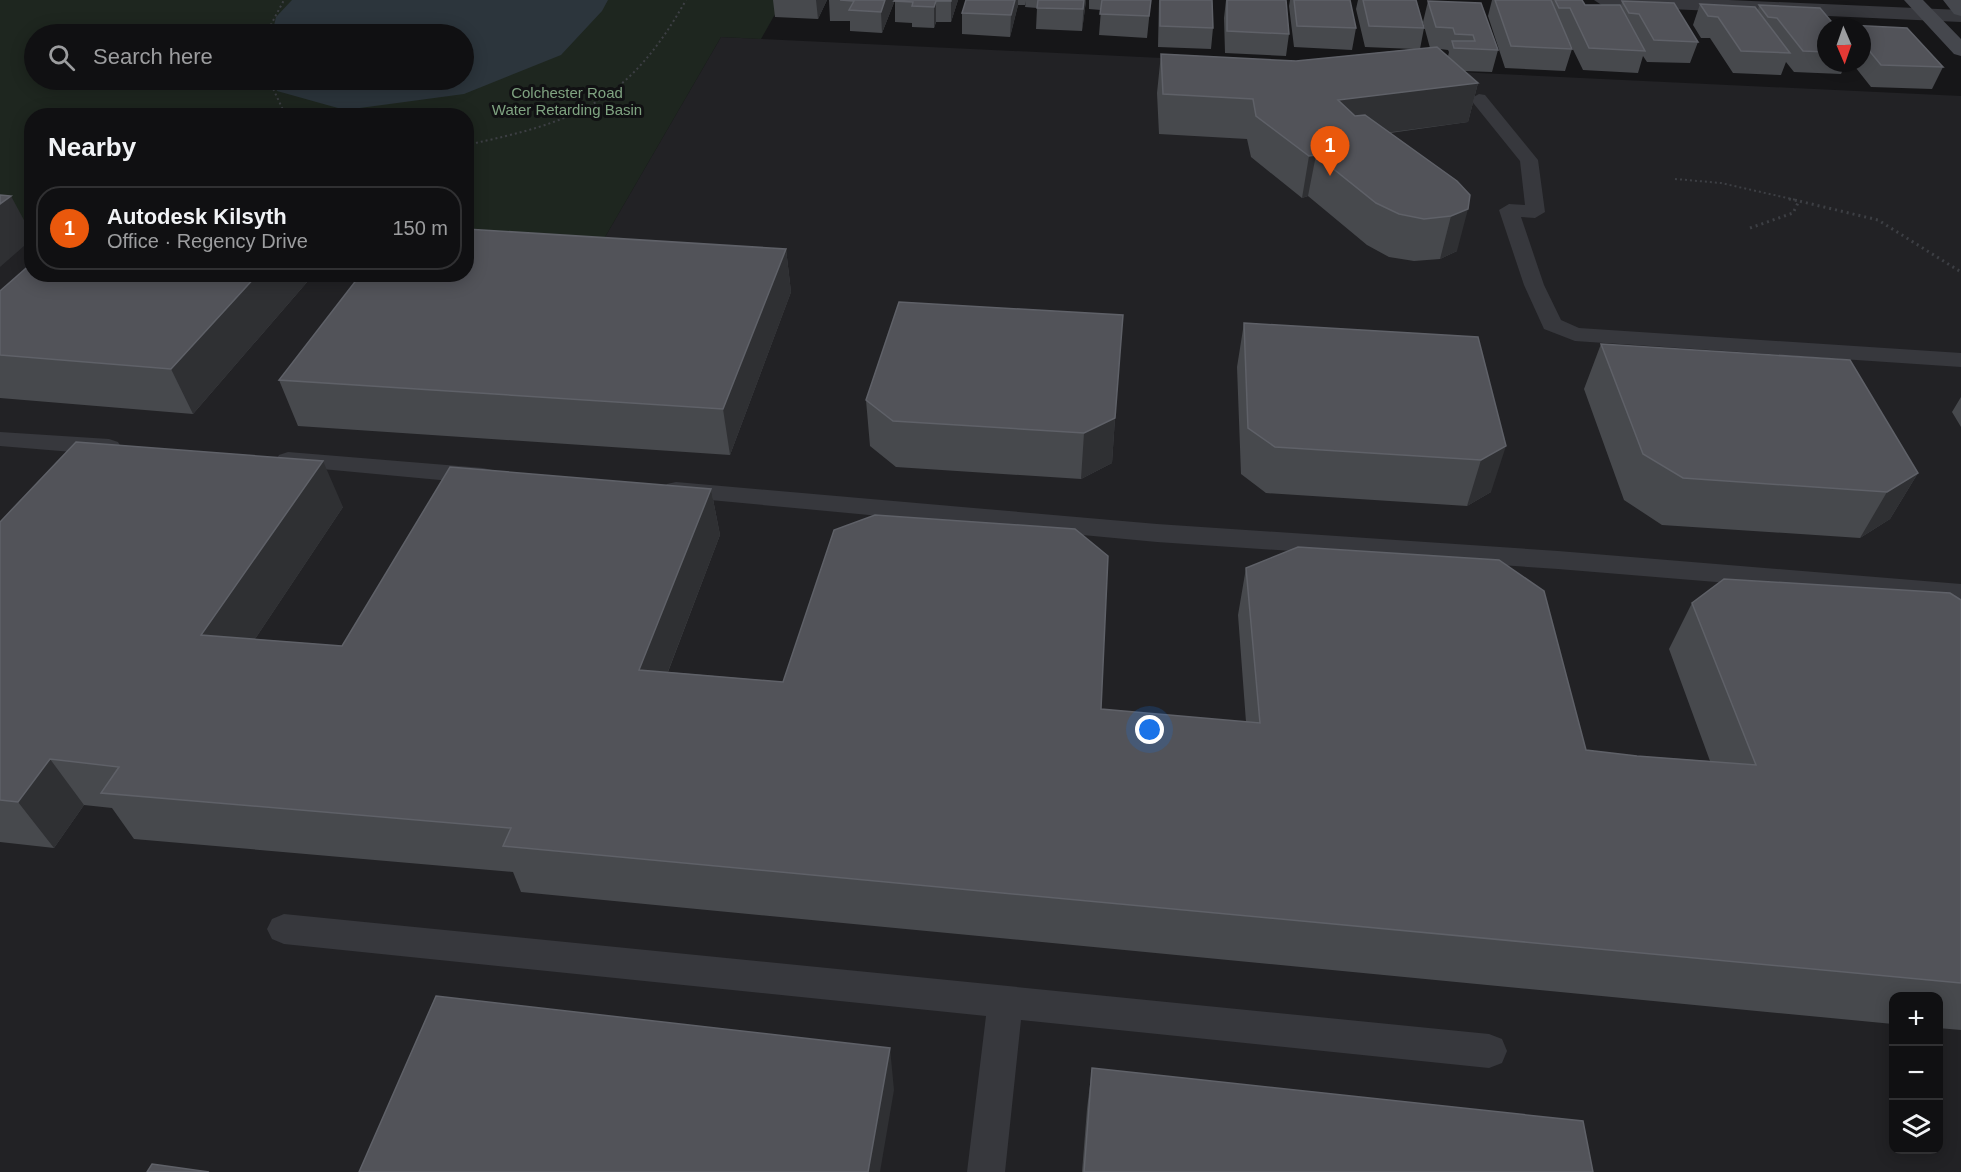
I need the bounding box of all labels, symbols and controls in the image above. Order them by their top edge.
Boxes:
north arrow [1817,18,1871,72]
search box [24,24,474,90]
icon: search [45,41,78,74]
text: Search here [93,44,213,69]
park label: Colchester Road Water Retarding Basin [492,84,642,118]
pin: 1 [1310,126,1350,176]
text: Nearby [48,132,136,162]
text: Autodesk Kilsyth [107,204,287,229]
text: 1 [64,217,75,239]
text: 150 m [392,217,448,239]
text: Office · Regency Drive [107,230,308,252]
your location [1135,715,1164,744]
map controls [1889,992,1943,1154]
button: + [1889,992,1943,1046]
button: − [1889,1046,1943,1100]
button: layers [1889,1100,1943,1154]

